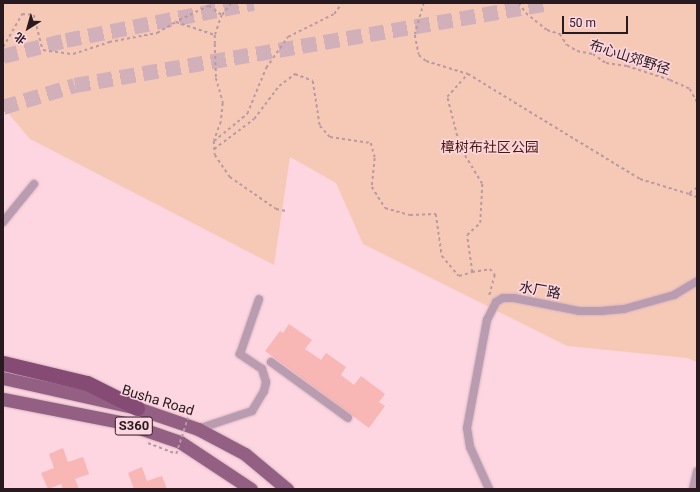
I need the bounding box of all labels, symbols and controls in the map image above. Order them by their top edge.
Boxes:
north arrow [8,8,48,48]
scale bar [564,8,630,34]
text: 50 m [569,16,596,30]
text: 北 [12,29,29,46]
street label: 布心山郊野径 [587,36,673,78]
park label: 樟树布社区公园 [441,139,539,155]
street label: 水厂路 [518,278,562,302]
street label: Busha Road [120,381,196,419]
road number: S360 [114,415,154,437]

